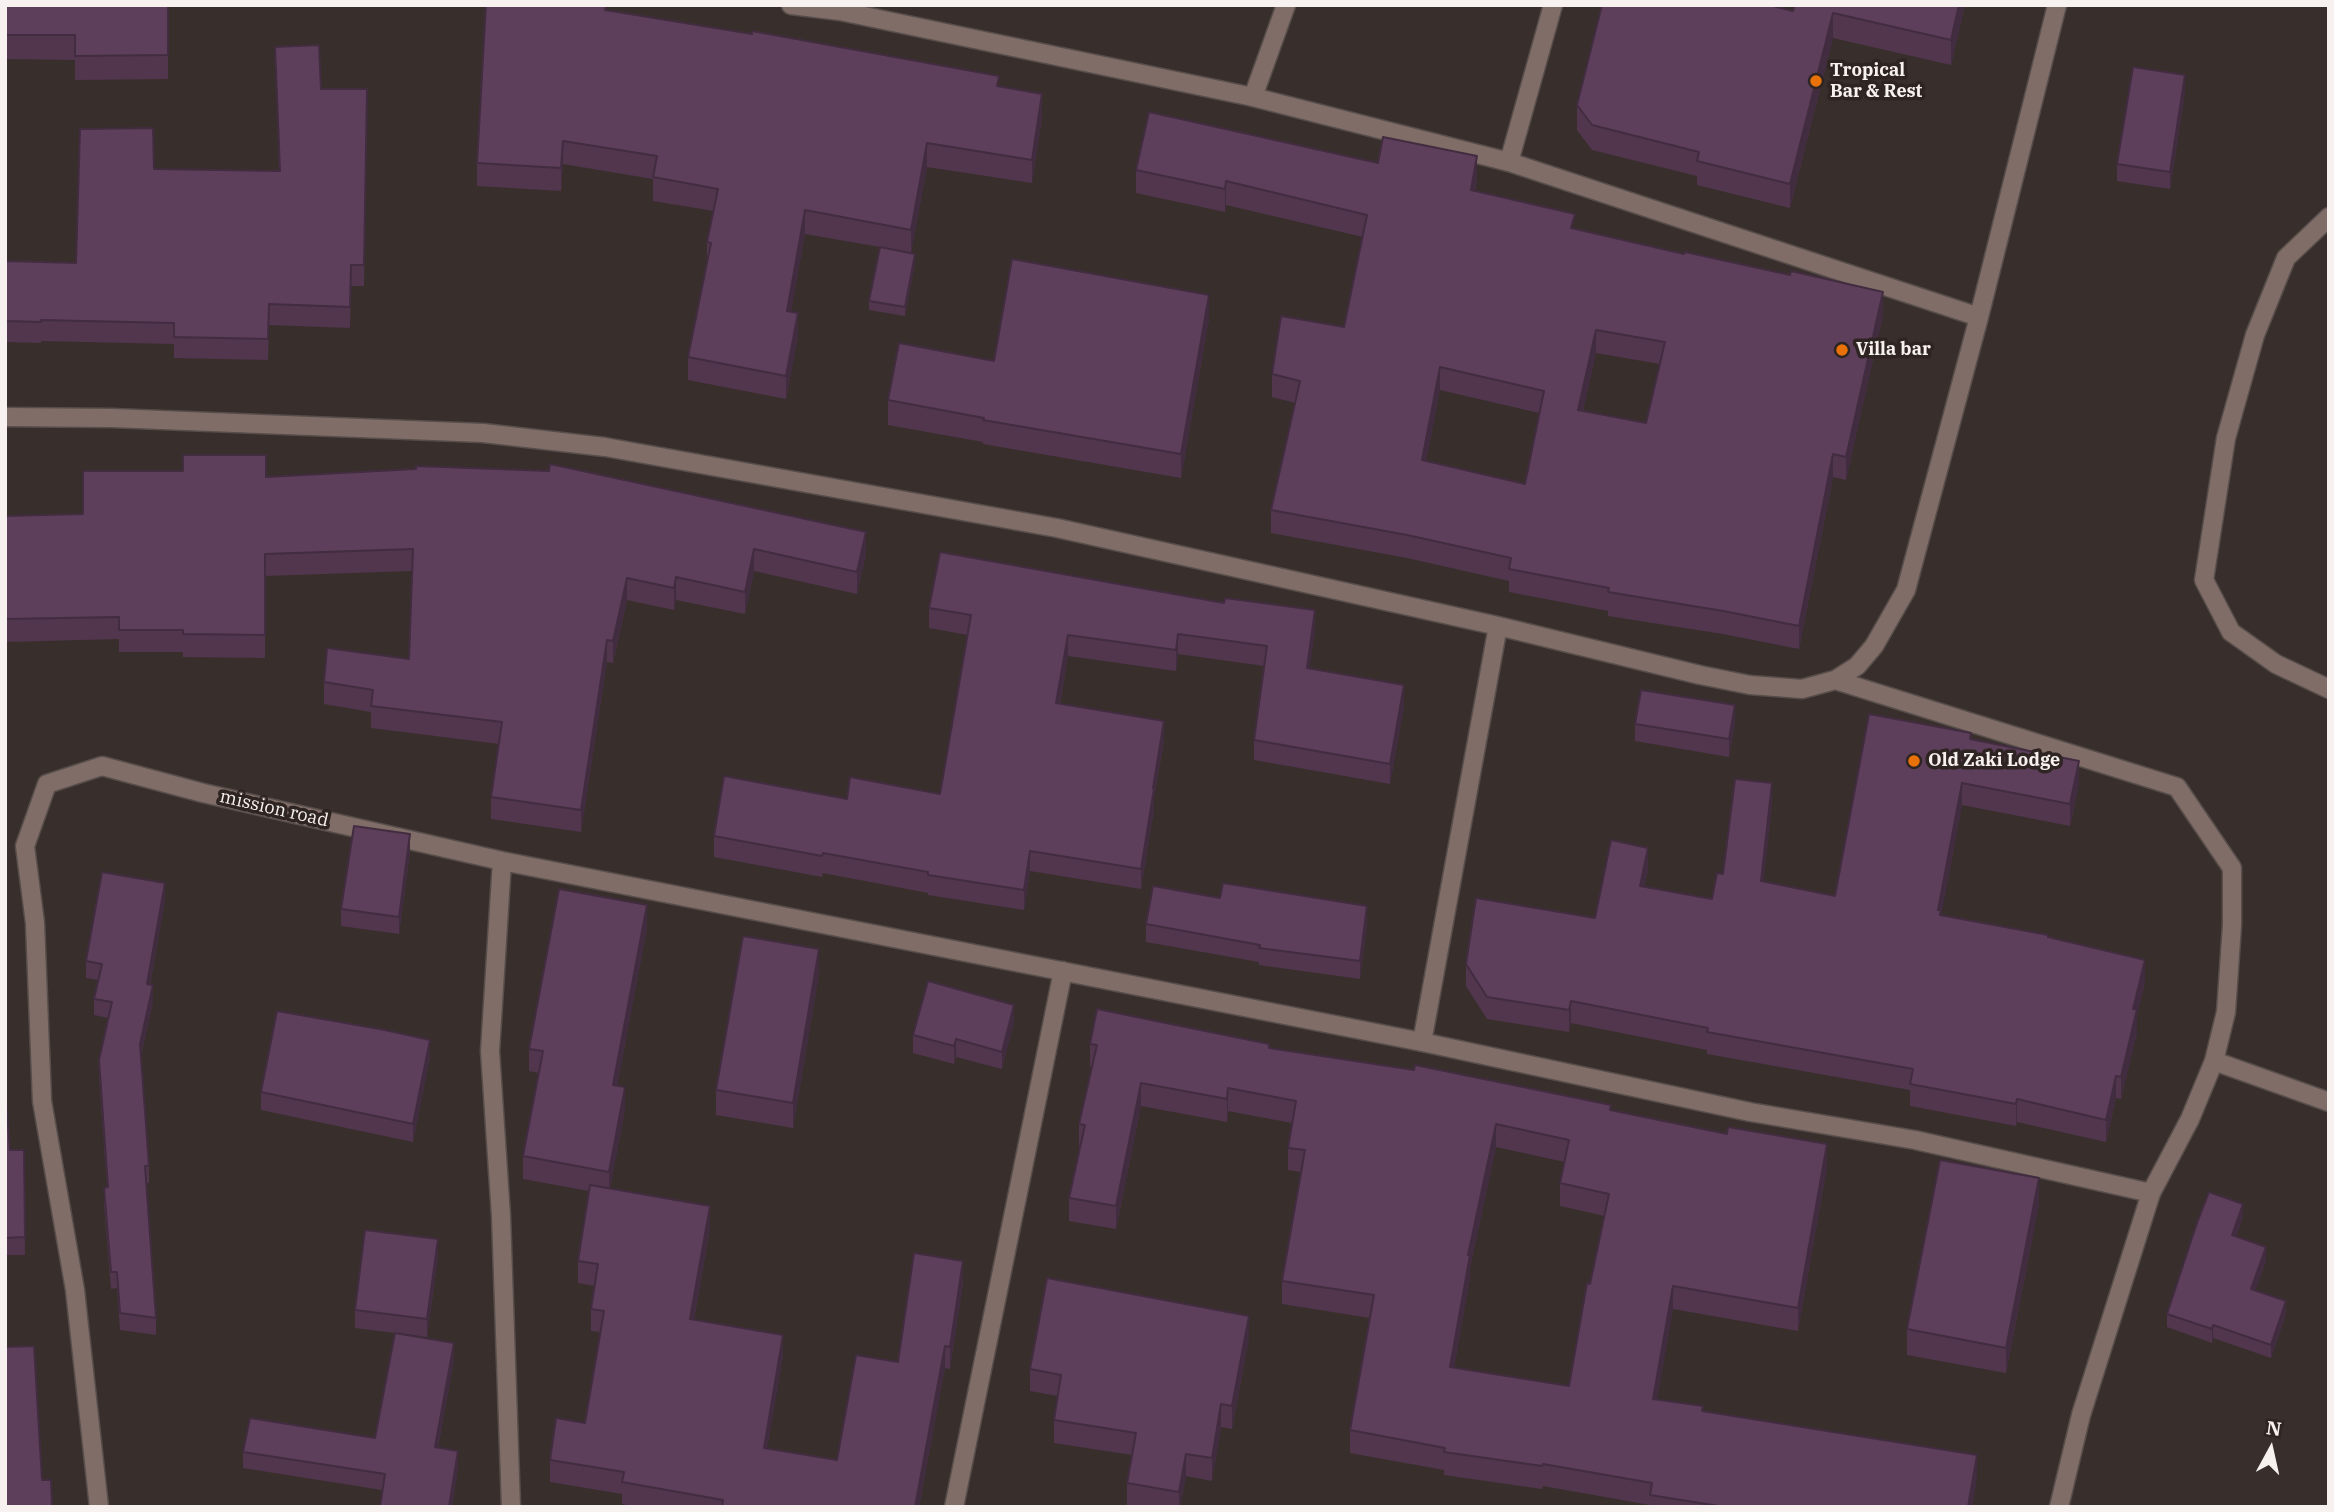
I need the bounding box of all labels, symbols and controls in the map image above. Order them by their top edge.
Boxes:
place label: Tropical Bar & Rest [1830,60,1922,102]
marker: Tropical Bar & Rest [1808,73,1824,89]
place label: Villa bar [1856,339,1931,361]
marker: Villa bar [1834,342,1850,358]
place label: Old Zaki Lodge [1928,750,2060,772]
marker: Old Zaki Lodge [1906,753,1922,769]
street label: mission road [218,786,330,832]
north arrow [2236,1414,2306,1484]
text: N [2265,1415,2283,1441]

